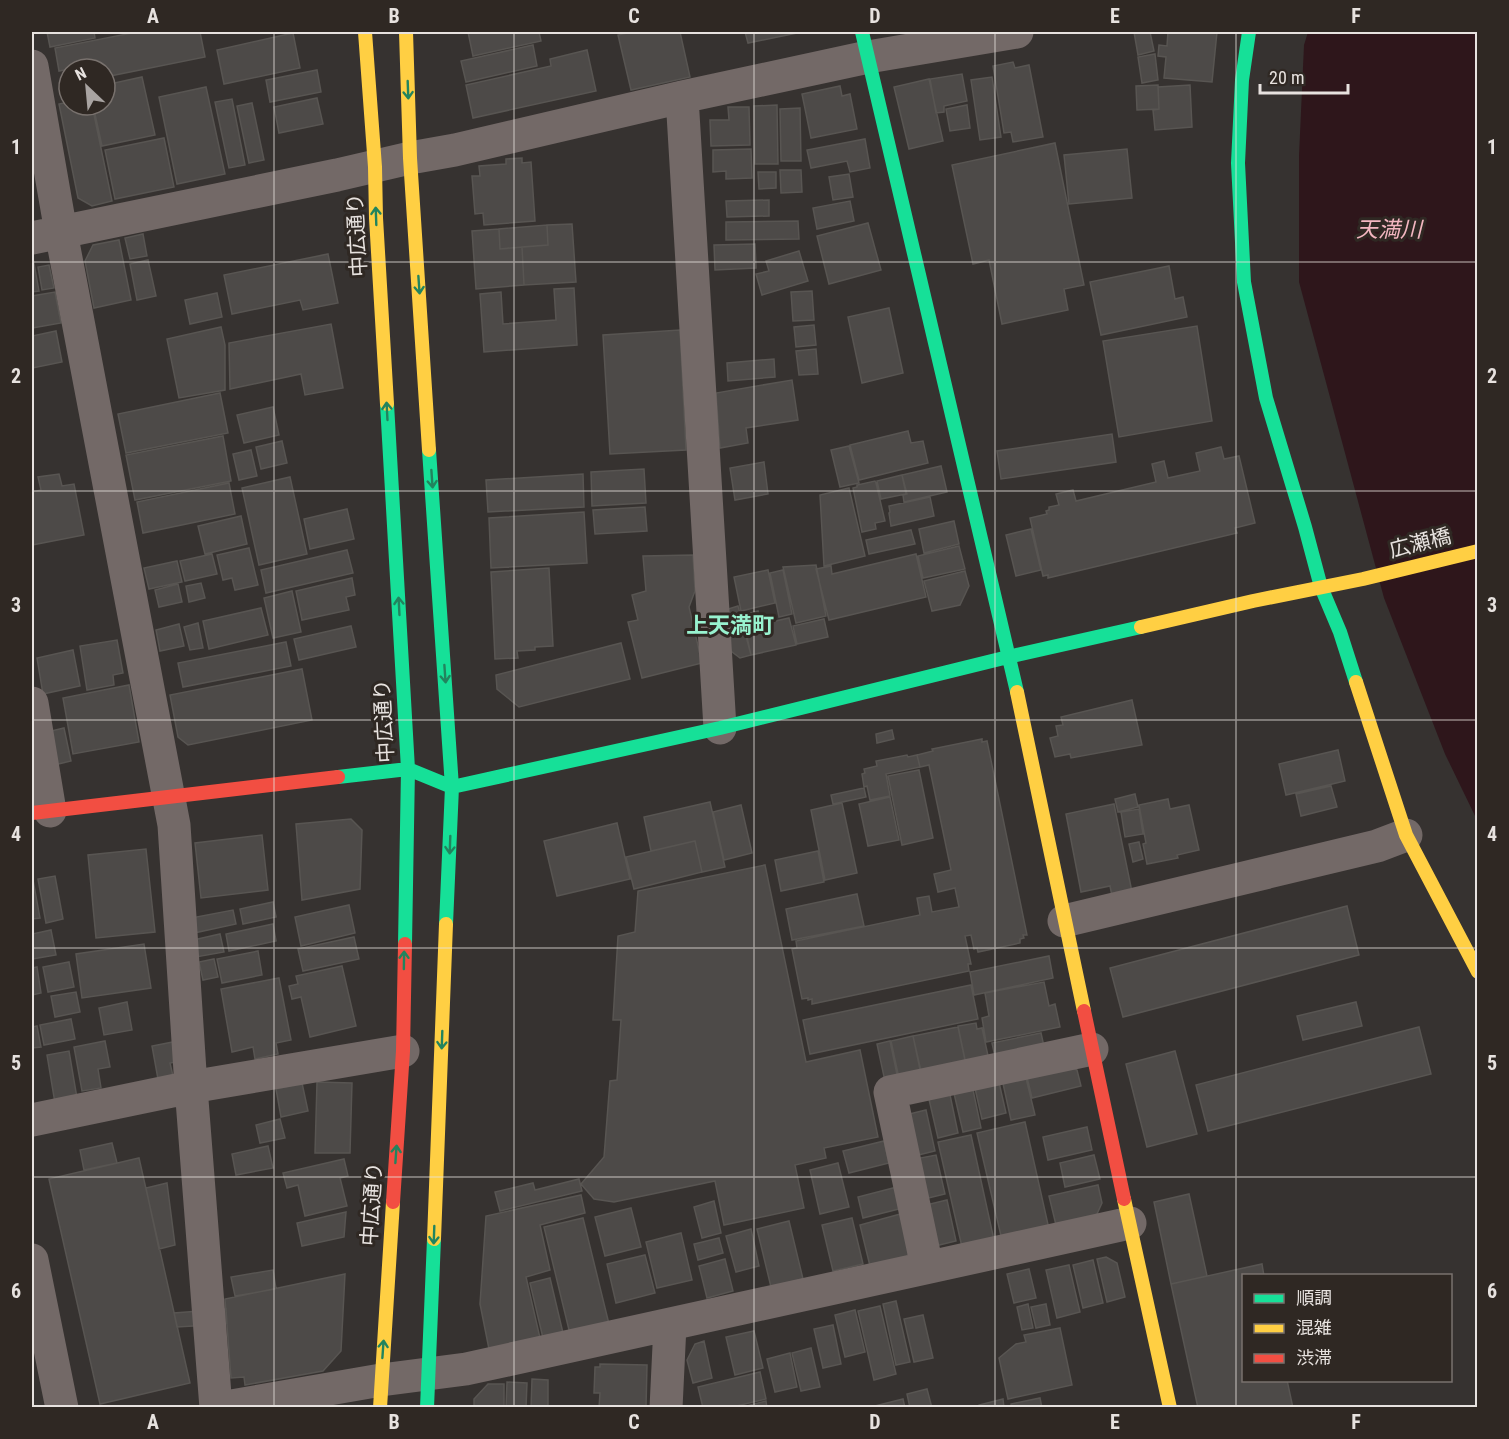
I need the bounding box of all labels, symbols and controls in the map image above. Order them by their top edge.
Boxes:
text: A [147,4,159,28]
text: B [388,4,400,28]
text: C [628,4,640,28]
text: D [869,4,881,28]
text: E [1110,4,1120,28]
text: F [1351,4,1361,28]
north arrow [57,57,117,117]
scale bar [1260,57,1348,95]
text: N [72,63,89,85]
text: 20 m [1269,67,1304,88]
one-way arrow [402,79,414,99]
text: 1 [11,135,21,159]
text: 1 [1487,135,1497,159]
street label: 中広通り [343,192,371,278]
one-way arrow [371,207,382,227]
water label: 天満川 [1356,217,1424,242]
one-way arrow [414,274,425,294]
text: 2 [11,364,21,388]
text: 2 [1487,364,1497,388]
one-way arrow [382,402,393,422]
one-way arrow [426,469,437,489]
street label: 広瀬橋 [1387,524,1453,562]
text: 3 [11,593,21,617]
text: 3 [1487,593,1497,617]
one-way arrow [393,596,404,616]
district label: 上天満町 [686,613,774,638]
one-way arrow [439,663,450,683]
street label: 中広通り [370,678,398,764]
text: 4 [11,822,21,846]
text: 4 [1487,822,1497,846]
one-way arrow [444,835,455,855]
one-way arrow [399,950,410,970]
one-way arrow [436,1029,447,1049]
text: 5 [11,1051,21,1075]
text: 5 [1487,1051,1497,1075]
one-way arrow [391,1145,402,1165]
street label: 中広通り [357,1161,387,1247]
one-way arrow [428,1224,439,1244]
legend [1242,1274,1452,1382]
text: 6 [11,1279,21,1303]
text: 6 [1487,1279,1497,1303]
text: 順調 [1296,1287,1332,1308]
text: 混雑 [1296,1317,1332,1338]
one-way arrow [378,1340,389,1360]
text: 渋滞 [1296,1347,1332,1368]
text: A [147,1410,159,1434]
text: B [388,1410,400,1434]
text: C [628,1410,640,1434]
text: D [869,1410,881,1434]
text: E [1110,1410,1120,1434]
text: F [1351,1410,1361,1434]

